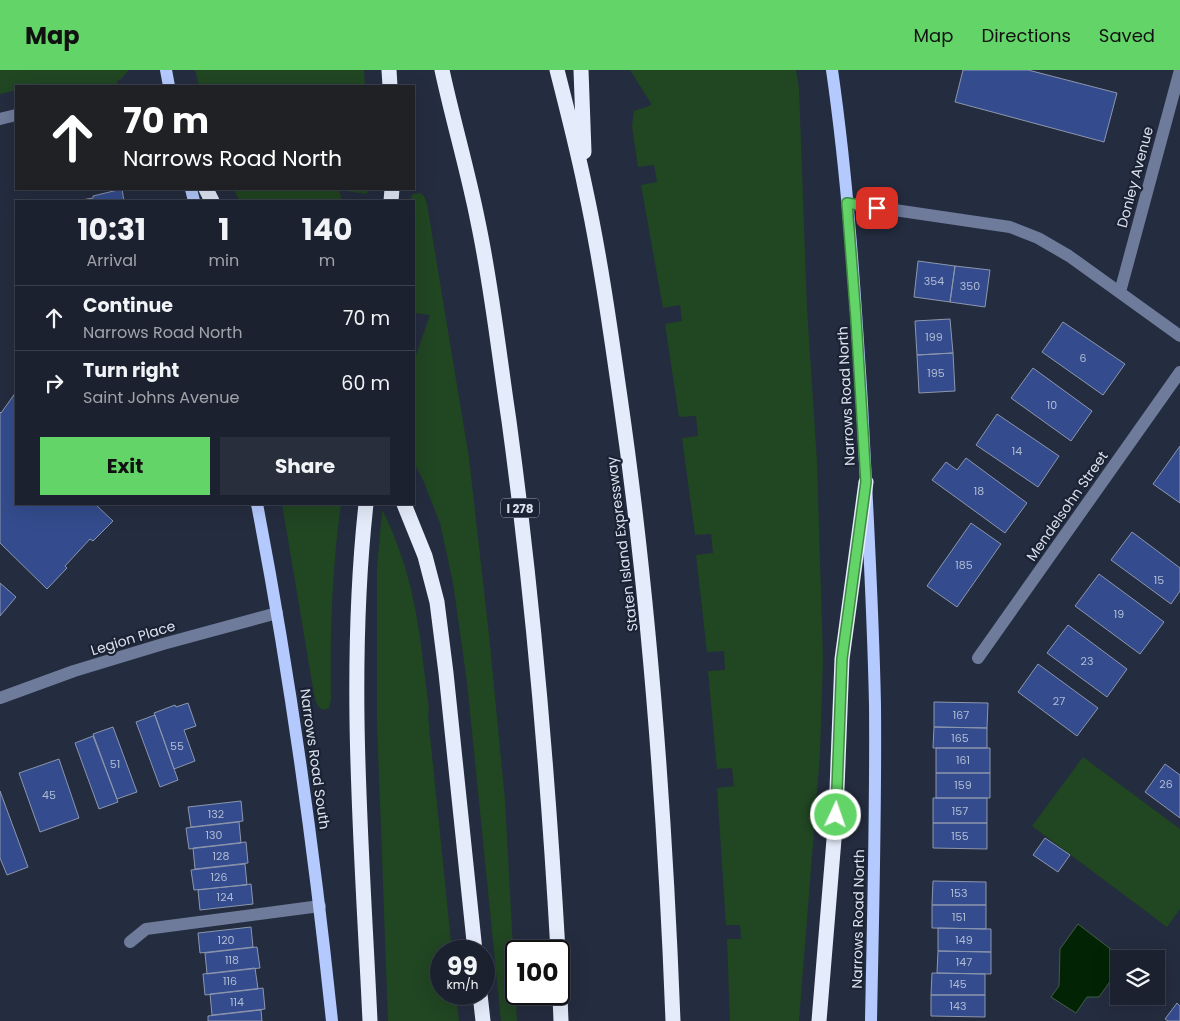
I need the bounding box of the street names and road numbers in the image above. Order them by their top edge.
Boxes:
street label: Donley Avenue [1112,124,1158,230]
street label: Narrows Road North [832,326,860,466]
street label: Mendelsohn Street [1021,447,1113,565]
street label: Staten Island Expressway [601,455,643,632]
road number: I 278 [501,498,539,518]
street label: Legion Place [88,616,178,660]
street label: Narrows Road South [295,688,335,830]
street label: Narrows Road North [847,849,869,989]

